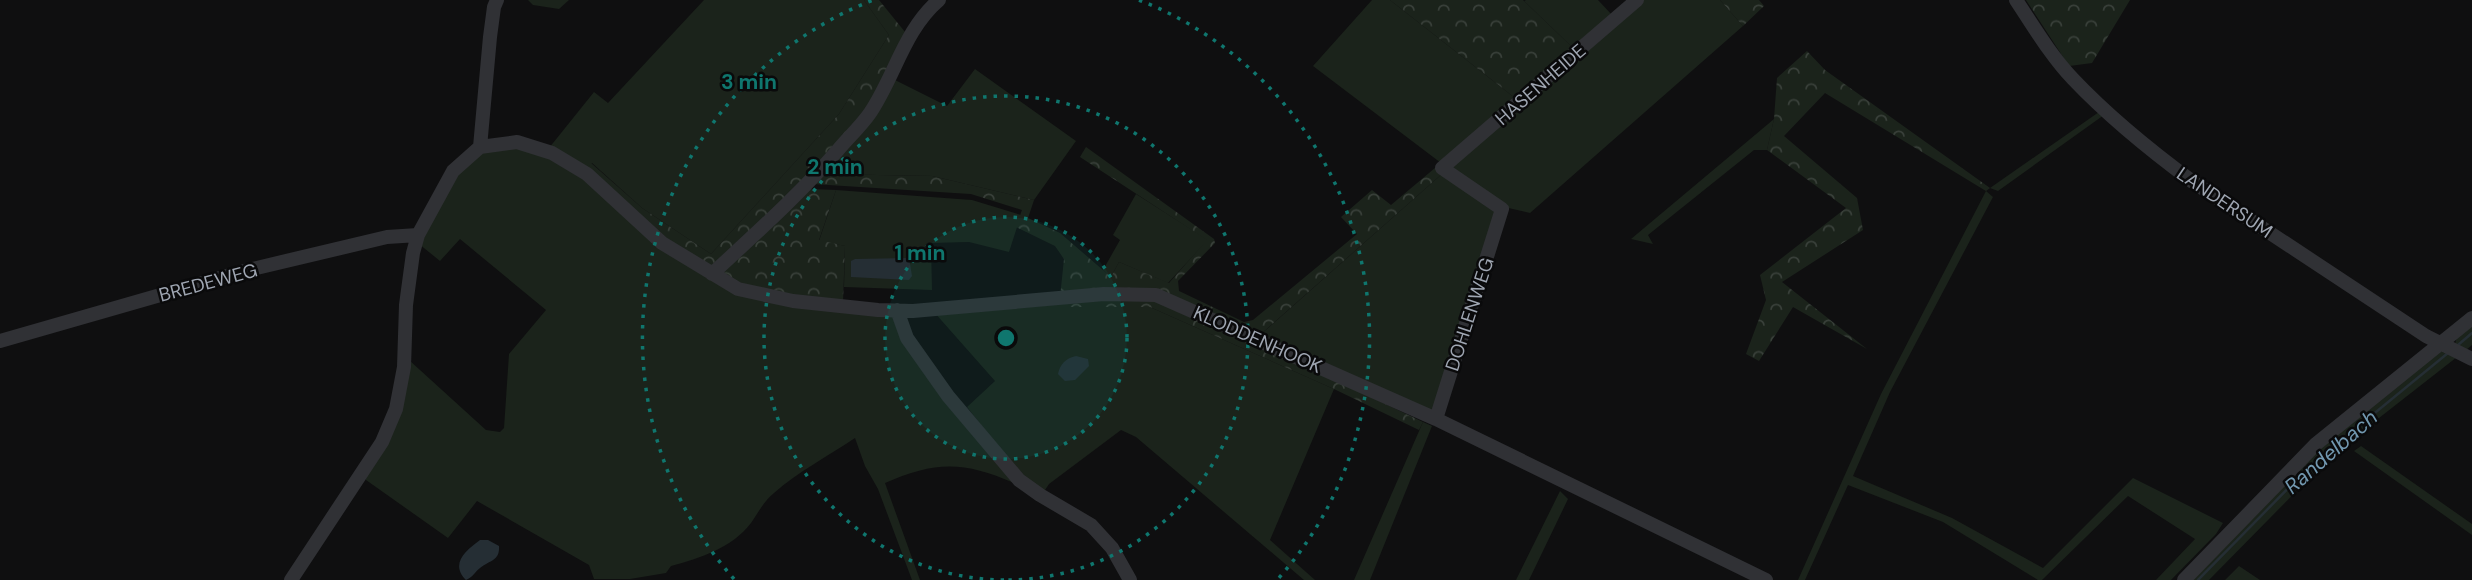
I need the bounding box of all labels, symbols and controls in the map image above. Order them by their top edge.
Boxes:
street label: HASENHEIDE [1490,38,1591,131]
text: 3 min [721,68,777,96]
text: 2 min [807,153,863,181]
street label: LANDERSUM [2172,161,2277,244]
text: 1 min [894,239,946,267]
street label: DOHLENWEG [1439,254,1500,374]
street label: BREDEWEG [156,257,260,308]
street label: KLODDENHOOK [1190,300,1326,379]
centre of rings [994,326,1018,350]
water label: Randelbach [2279,404,2383,500]

